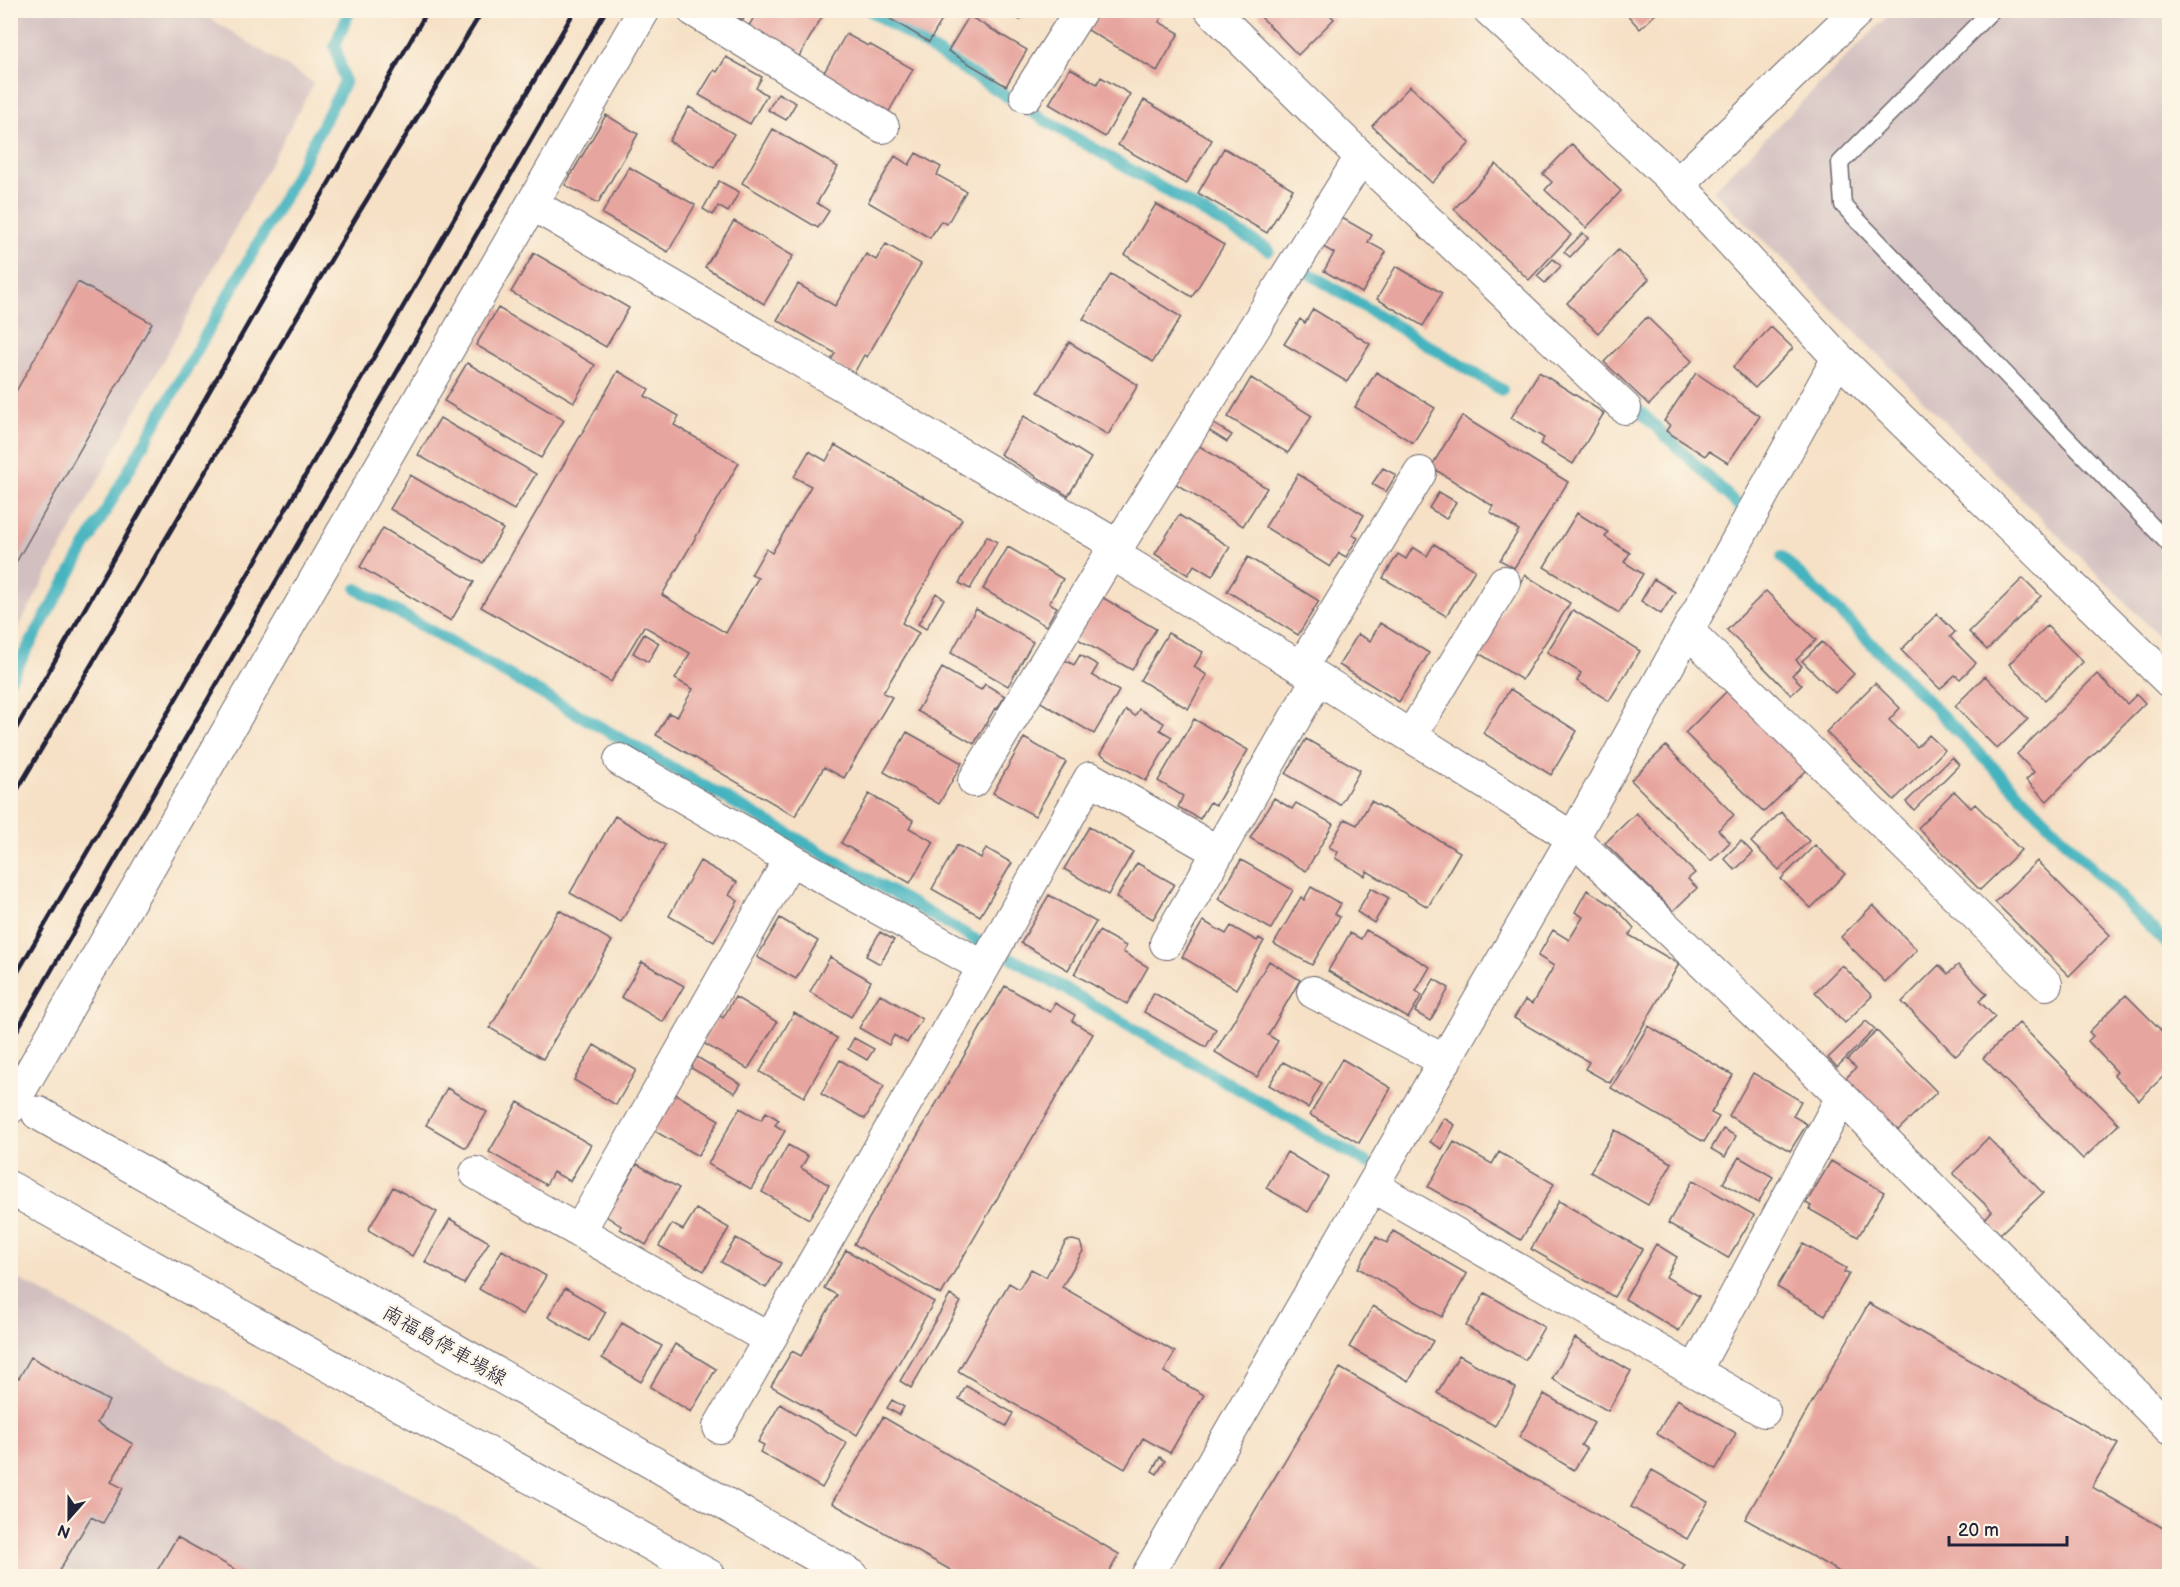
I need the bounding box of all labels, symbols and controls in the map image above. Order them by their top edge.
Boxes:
street label: 南福島停車場線 [378,1300,511,1391]
north arrow [39,1488,99,1548]
scale bar [1949,1509,2068,1547]
text: N [55,1520,73,1542]
text: 20 m [1958,1520,1999,1541]

